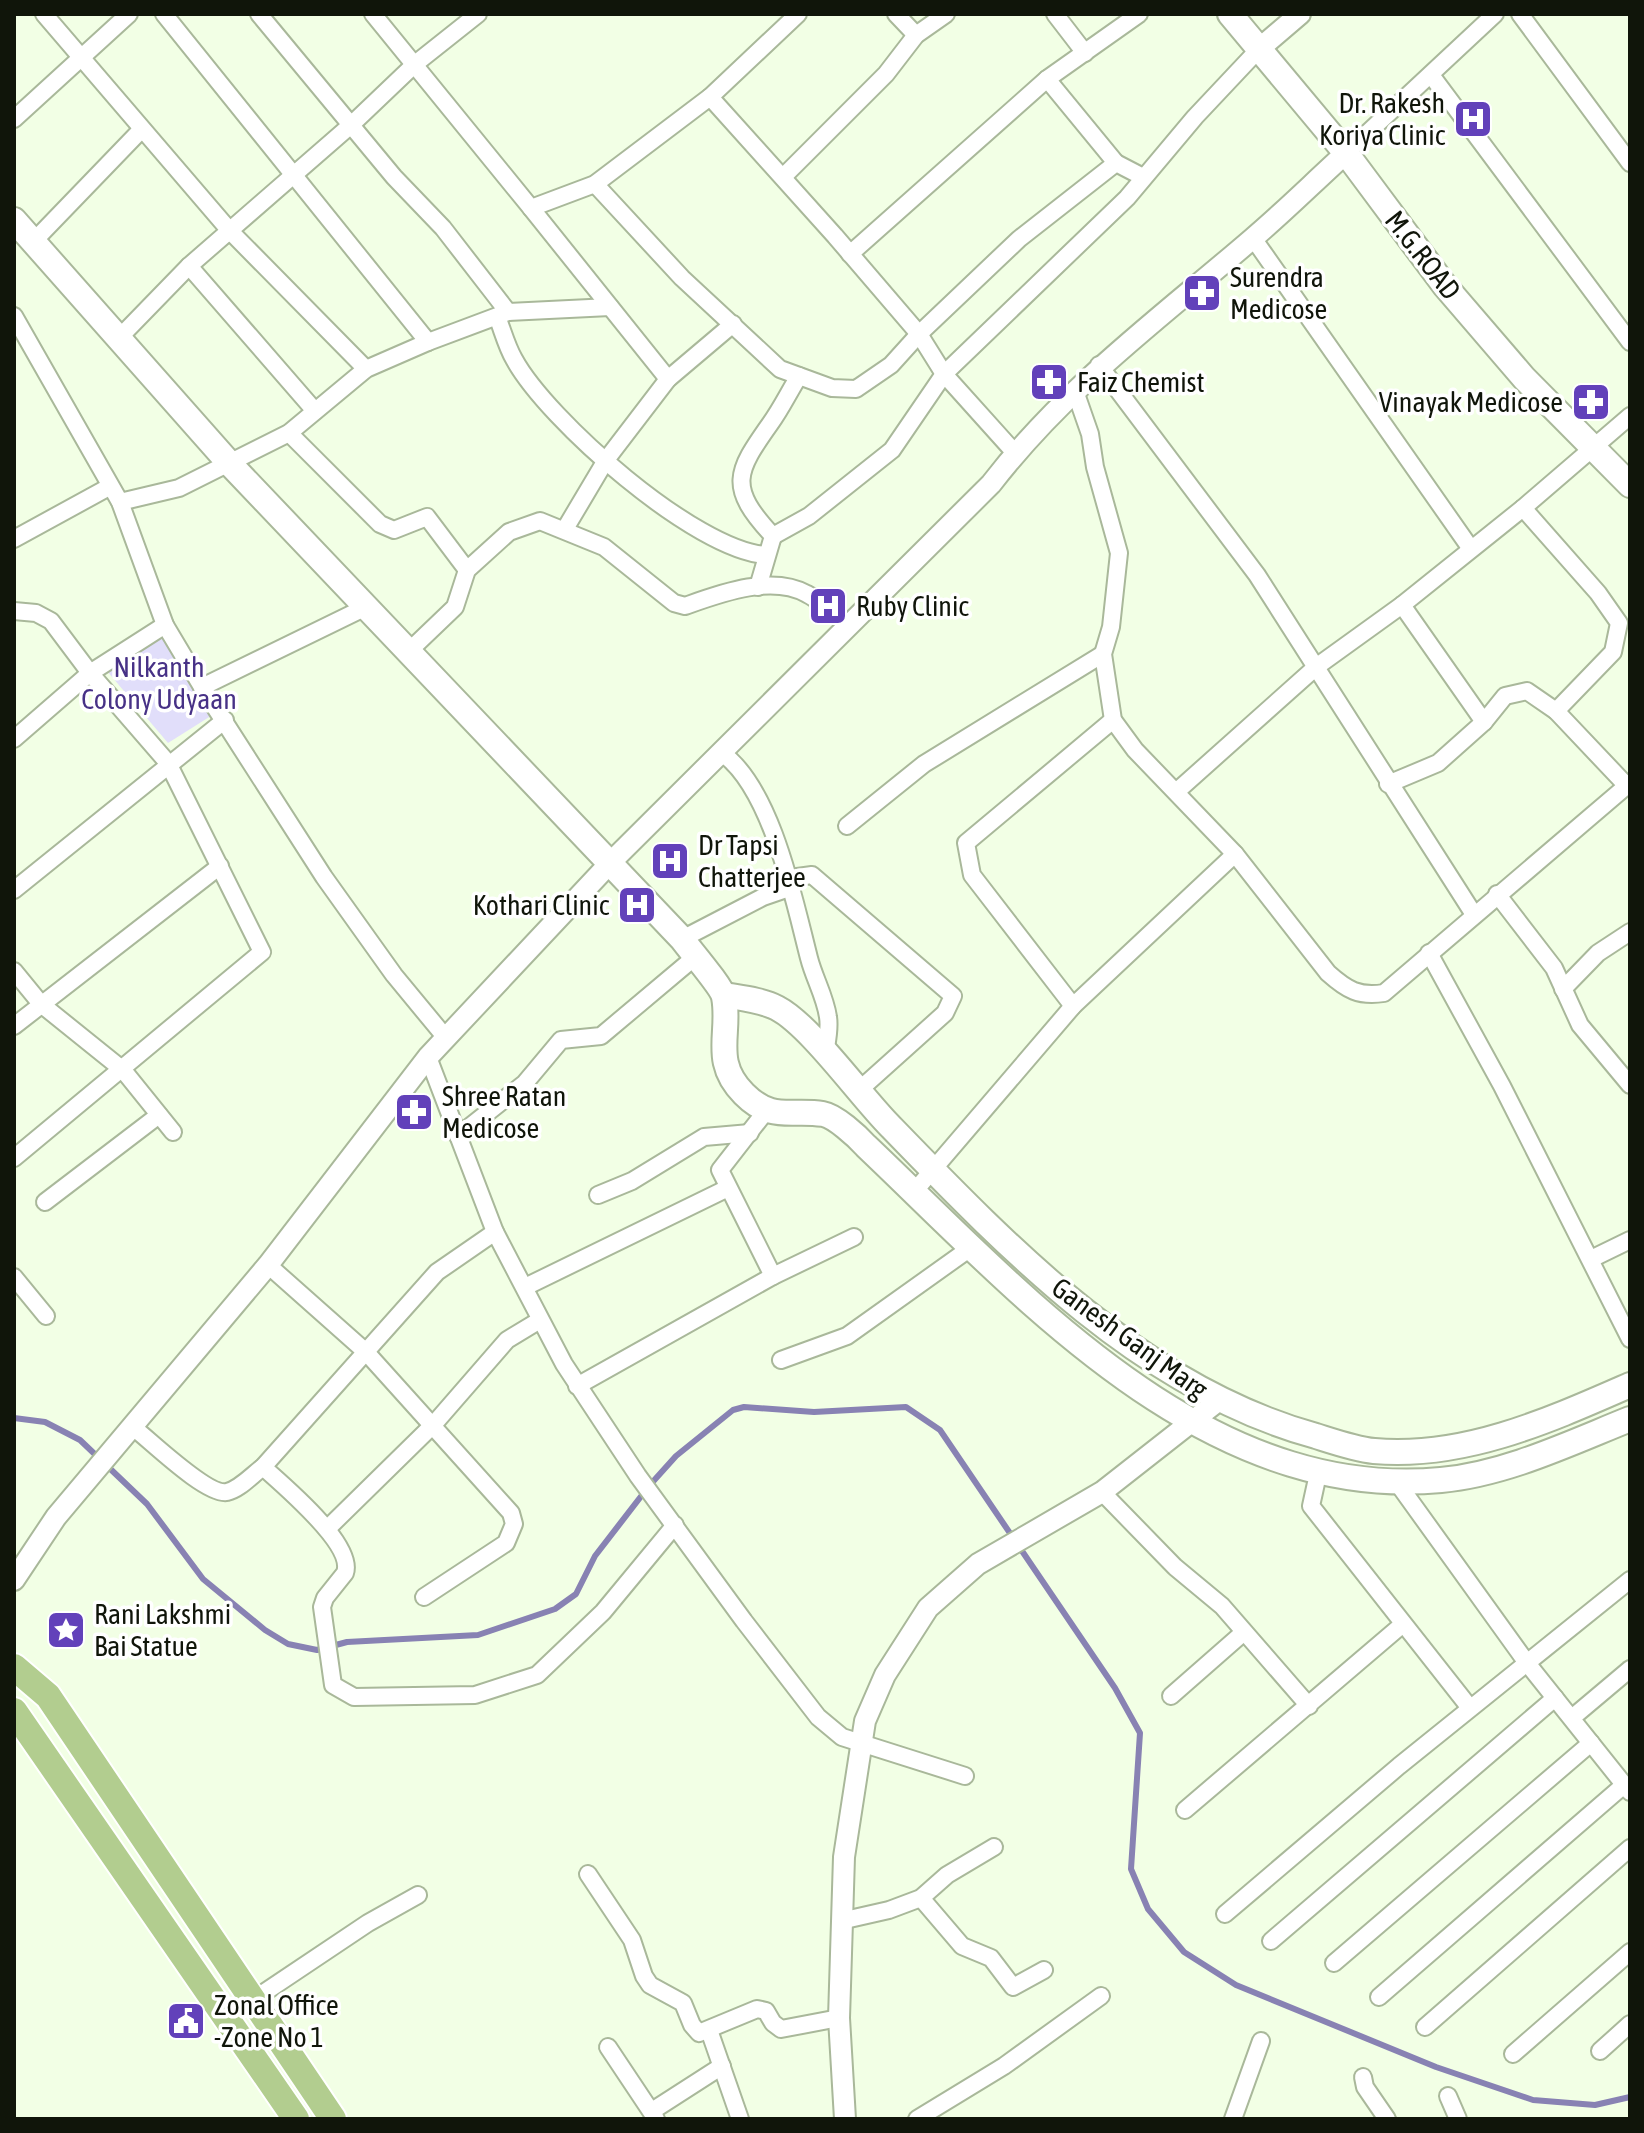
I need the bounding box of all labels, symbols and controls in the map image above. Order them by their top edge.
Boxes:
place label: Dr. Rakesh Koriya Clinic [1319,87,1446,151]
hospital icon: Dr. Rakesh Koriya Clinic [1452,98,1494,140]
street label: M.G.ROAD [1379,205,1467,305]
place label: Surendra Medicose [1230,261,1327,325]
pharmacy icon: Surendra Medicose [1181,272,1223,314]
pharmacy icon: Faiz Chemist [1028,361,1070,403]
place label: Faiz Chemist [1077,366,1205,398]
pharmacy icon: Vinayak Medicose [1570,381,1612,423]
place label: Vinayak Medicose [1379,386,1563,418]
hospital icon: Ruby Clinic [807,585,849,627]
place label: Ruby Clinic [856,590,969,622]
park label: Nilkanth Colony Udyaan [81,651,237,715]
place label: Dr Tapsi Chatterjee [698,829,806,893]
hospital icon: Dr Tapsi Chatterjee [649,840,691,882]
hospital icon: Kothari Clinic [616,884,658,926]
place label: Kothari Clinic [473,889,610,921]
place label: Shree Ratan Medicose [442,1080,566,1144]
pharmacy icon: Shree Ratan Medicose [393,1091,435,1133]
street label: Ganesh Ganj Marg [1046,1271,1214,1405]
place label: Rani Lakshmi Bai Statue [94,1598,231,1662]
place icon: Rani Lakshmi Bai Statue [45,1609,87,1651]
place label: Zonal Office -Zone No 1 [214,1989,339,2053]
public building icon: Zonal Office -Zone No 1 [165,2000,207,2042]

